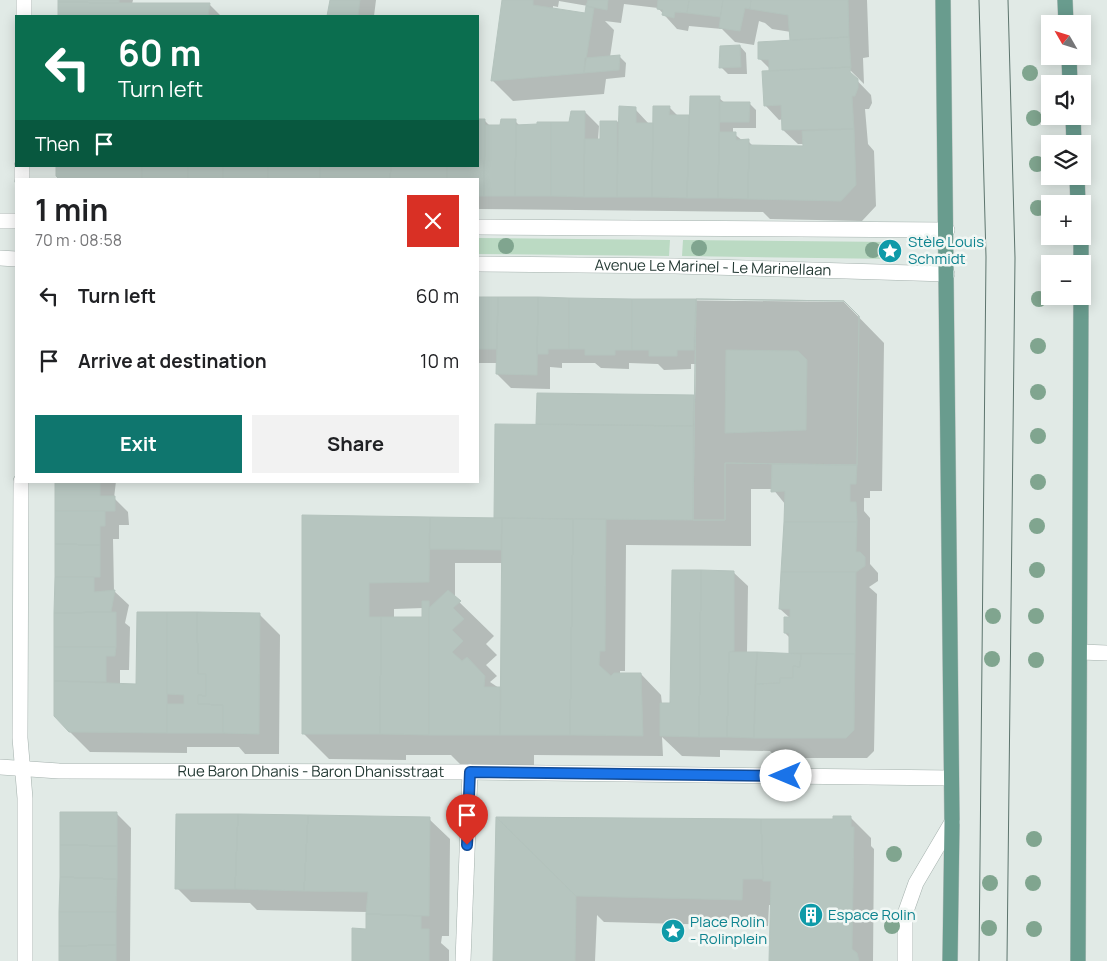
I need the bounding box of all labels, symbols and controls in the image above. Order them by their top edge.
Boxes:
north arrow [1041,15,1091,65]
map controls [1041,15,1091,305]
text: 60 m [118,29,201,77]
icon: left [35,35,100,100]
text: Turn left [118,74,203,104]
button: sound [1041,75,1091,125]
icon: arrive [90,130,118,158]
text: Then [35,131,80,157]
button: layers [1041,135,1091,185]
text: 1 min [35,189,108,230]
button: close [407,195,459,247]
button: + [1041,195,1091,245]
text: 70 m · 08:58 [35,229,122,251]
place label: Stèle Louis Schmidt [908,231,984,269]
place icon: Stèle Louis Schmidt [877,238,903,264]
street label: Avenue Le Marinel - Le Marinellaan [594,254,832,281]
button: − [1041,255,1091,305]
icon: left [35,282,63,310]
text: Turn left [78,283,156,309]
text: 60 m [416,283,459,309]
icon: arrive [35,347,63,375]
text: Arrive at destination [78,348,267,374]
text: 10 m [420,348,459,374]
button: Exit [35,415,242,473]
button: Share [252,415,459,473]
position arrow [759,749,811,801]
street label: Rue Baron Dhanis - Baron Dhanisstraat [177,760,444,782]
pin [446,794,488,845]
icon: arrive [453,801,481,829]
building icon: Espace Rolin [798,902,824,928]
place label: Espace Rolin [828,904,916,925]
place label: Place Rolin - Rolinplein [690,911,767,949]
place icon: Place Rolin - Rolinplein [660,918,686,944]

